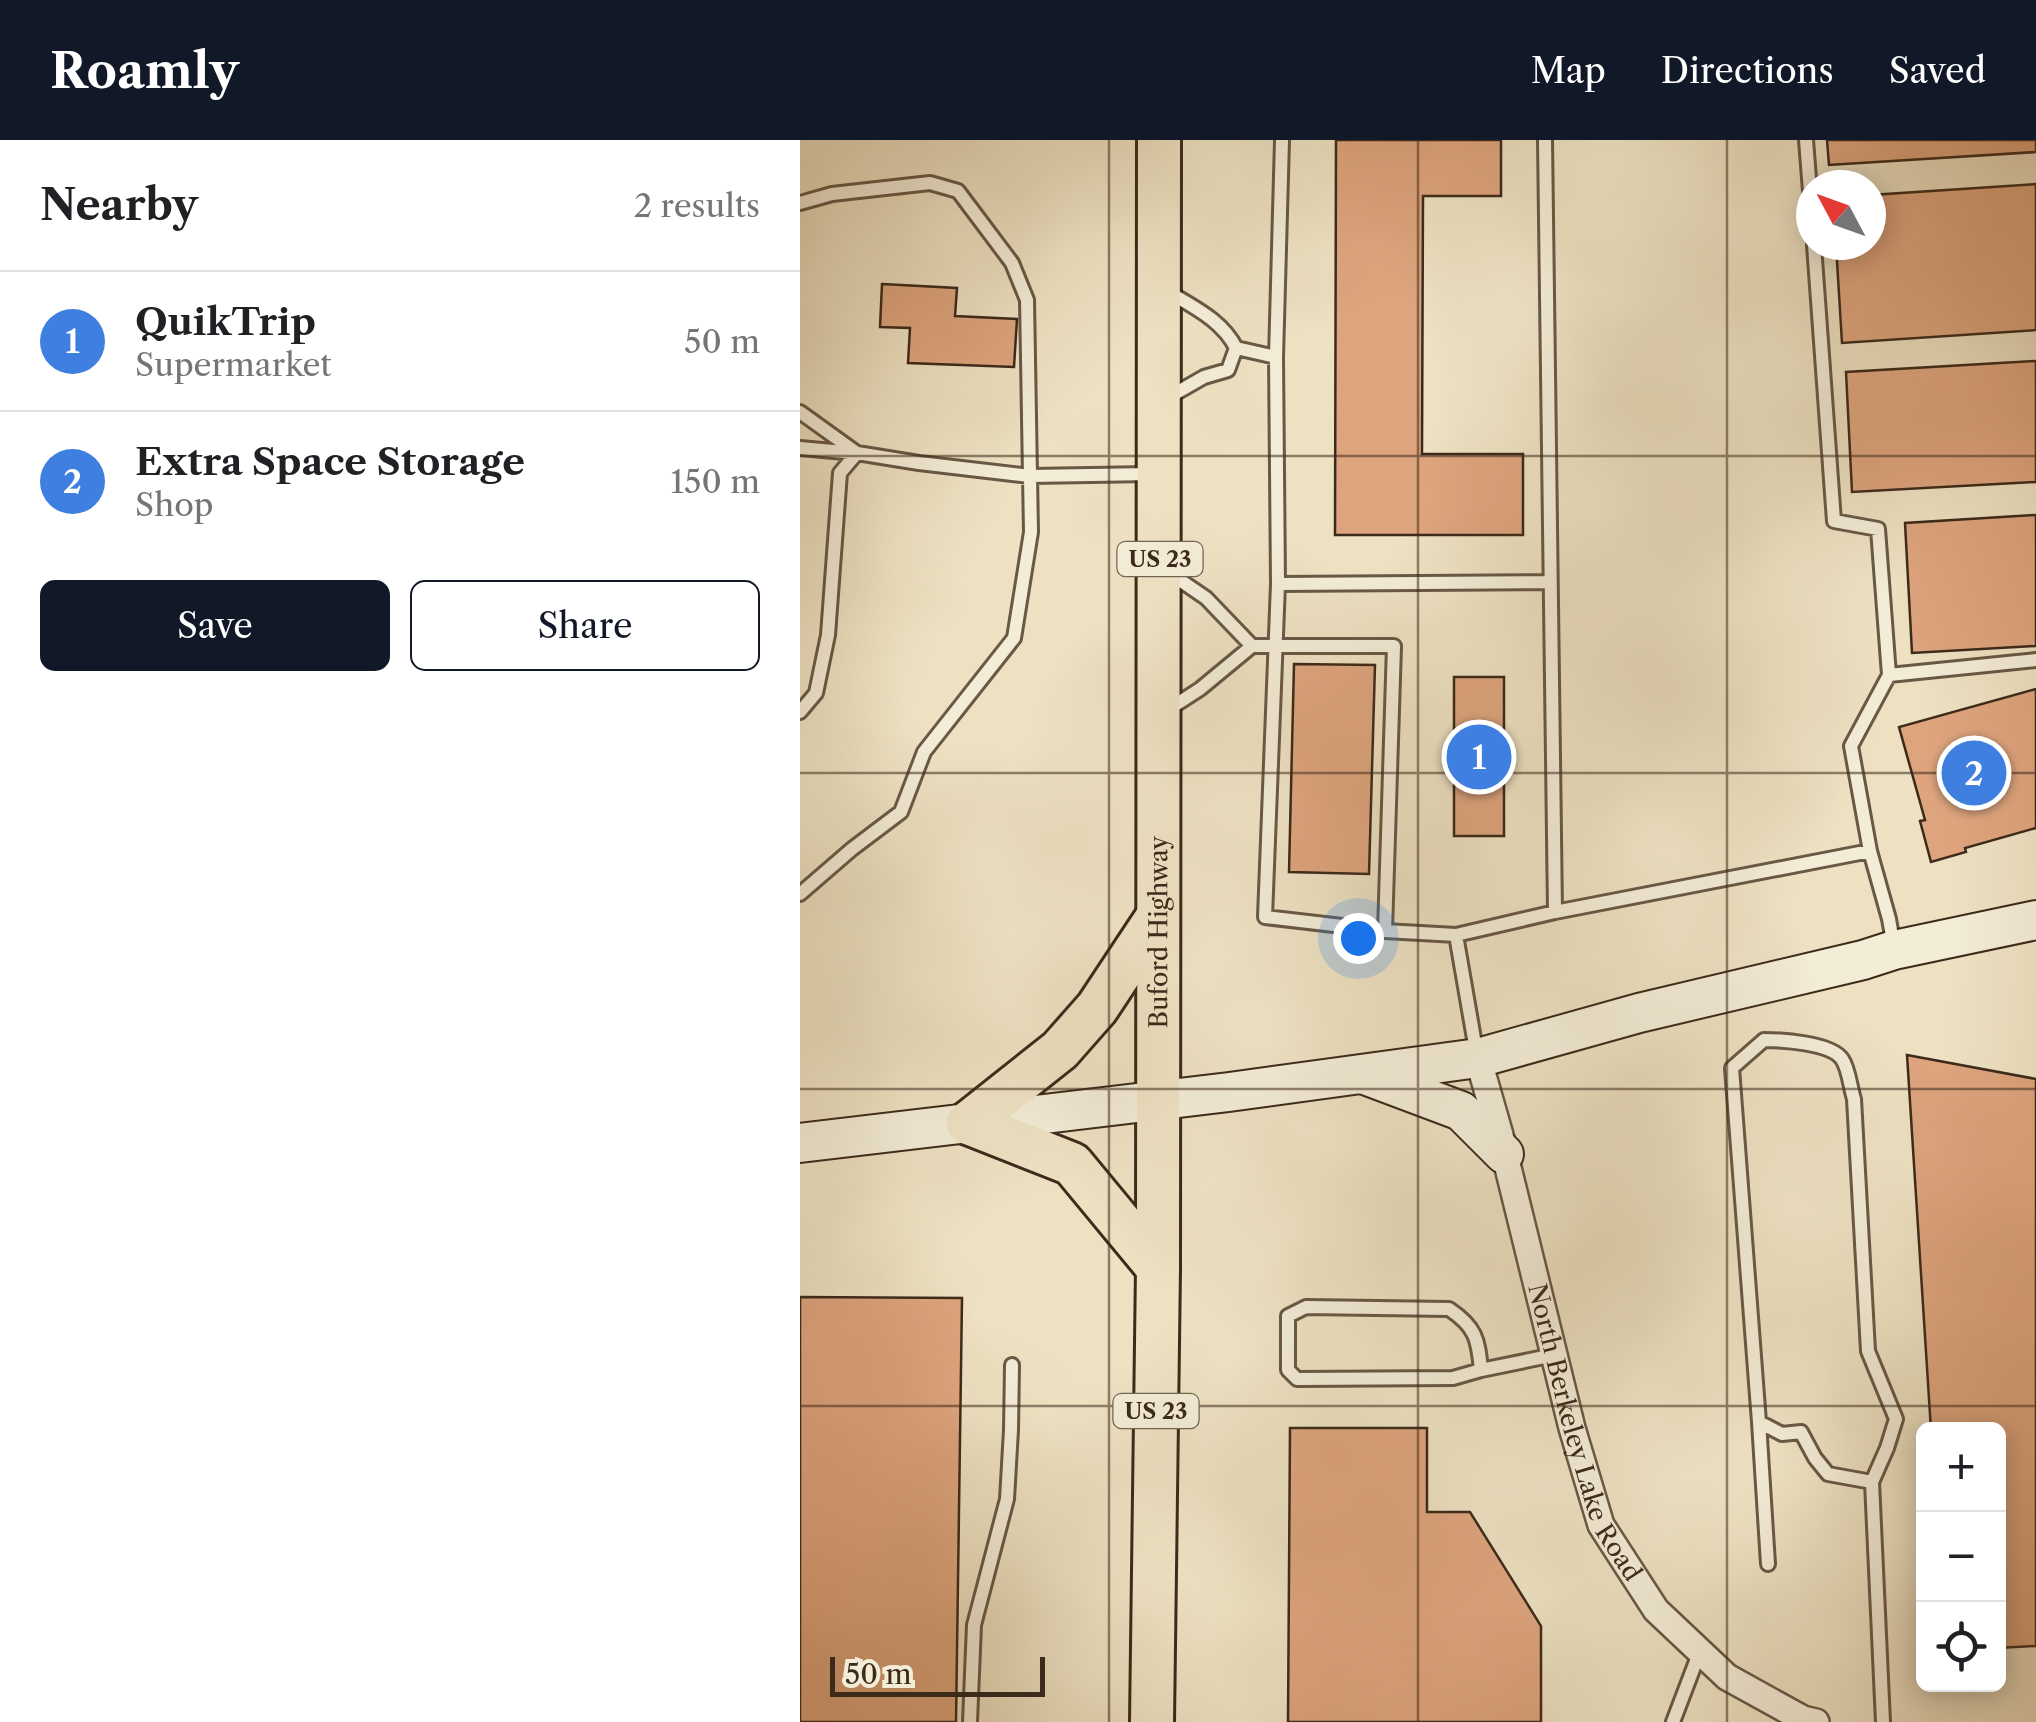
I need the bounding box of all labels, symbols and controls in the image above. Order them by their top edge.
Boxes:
text: Roamly [50,41,239,100]
text: Map [1531,49,1606,92]
text: Directions [1661,49,1834,92]
text: Saved [1889,49,1986,92]
north arrow [1796,170,1886,260]
text: Nearby [40,179,198,231]
text: 2 results [634,186,760,225]
text: QuikTrip [135,298,316,345]
text: 1 [65,322,80,361]
text: 50 m [684,322,760,361]
text: Supermarket [135,345,332,384]
text: Extra Space Storage [135,438,525,485]
text: 2 [63,462,82,501]
text: 150 m [671,462,760,501]
text: Shop [135,485,214,524]
road number: US 23 [1118,542,1202,576]
button: Save [40,580,390,671]
button: Share [410,580,760,671]
pin: 1 [1446,720,1512,794]
pin: 2 [1942,736,2006,810]
street label: Buford Highway [1143,835,1174,1028]
your location [1333,913,1384,964]
street label: North Berkeley Lake Road [1522,1280,1648,1587]
road number: US 23 [1114,1394,1198,1428]
map controls [1916,1422,2006,1692]
button: + [1916,1422,2006,1512]
button: − [1916,1512,2006,1602]
button: locate [1916,1602,2006,1692]
scale bar [830,1652,1045,1696]
text: 50 m [845,1657,912,1691]

